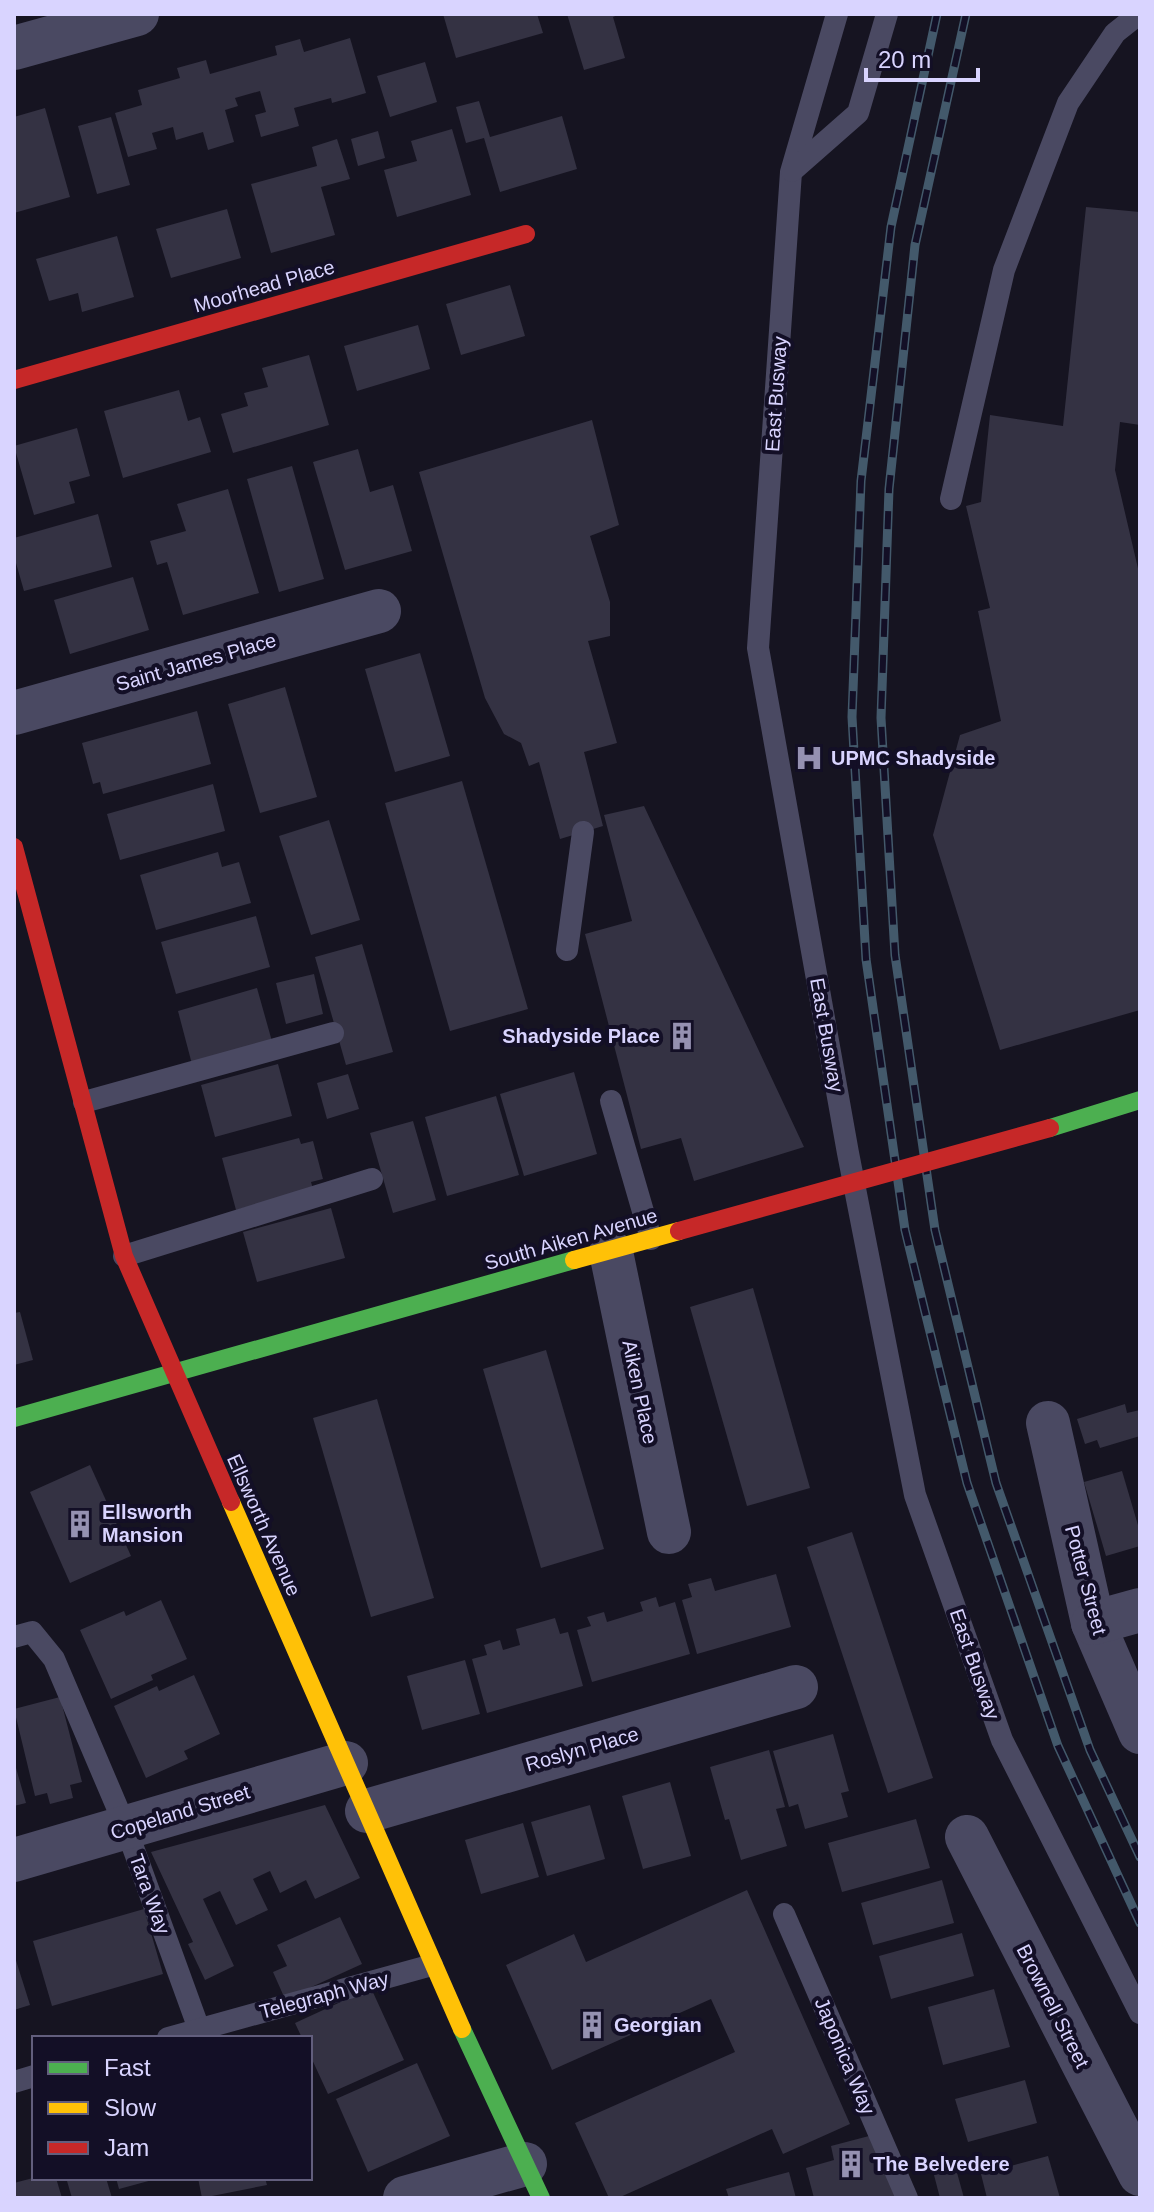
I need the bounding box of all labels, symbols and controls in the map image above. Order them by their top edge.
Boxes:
scale bar [866,32,978,82]
text: 20 m [878,46,931,73]
street label: Moorhead Place [191,255,337,317]
street label: East Busway [761,336,791,452]
street label: Saint James Place [113,629,279,695]
hospital icon: UPMC Shadyside [794,743,824,773]
place label: UPMC Shadyside [831,747,995,769]
street label: East Busway [806,976,848,1094]
building icon: Shadyside Place [667,1021,697,1051]
place label: Shadyside Place [502,1025,660,1047]
street label: South Aiken Avenue [482,1204,660,1274]
street label: Aiken Place [618,1338,662,1446]
street label: Ellsworth Avenue [223,1451,305,1599]
place label: Ellsworth Mansion [102,1501,192,1546]
building icon: Ellsworth Mansion [65,1509,95,1539]
street label: Potter Street [1061,1523,1111,1637]
street label: East Busway [946,1606,1004,1722]
street label: Roslyn Place [523,1722,641,1776]
street label: Copeland Street [108,1780,253,1844]
street label: Tara Way [125,1851,175,1937]
street label: Brownell Street [1012,1941,1094,2072]
street label: Telegraph Way [257,1967,391,2023]
street label: Japonica Way [810,1994,880,2118]
building icon: Georgian [577,2010,607,2040]
place label: Georgian [614,2014,702,2036]
legend [32,2036,312,2180]
text: Fast [104,2054,151,2081]
text: Slow [104,2094,157,2121]
text: Jam [104,2134,149,2161]
building icon: The Belvedere [836,2149,866,2179]
place label: The Belvedere [873,2153,1010,2175]

